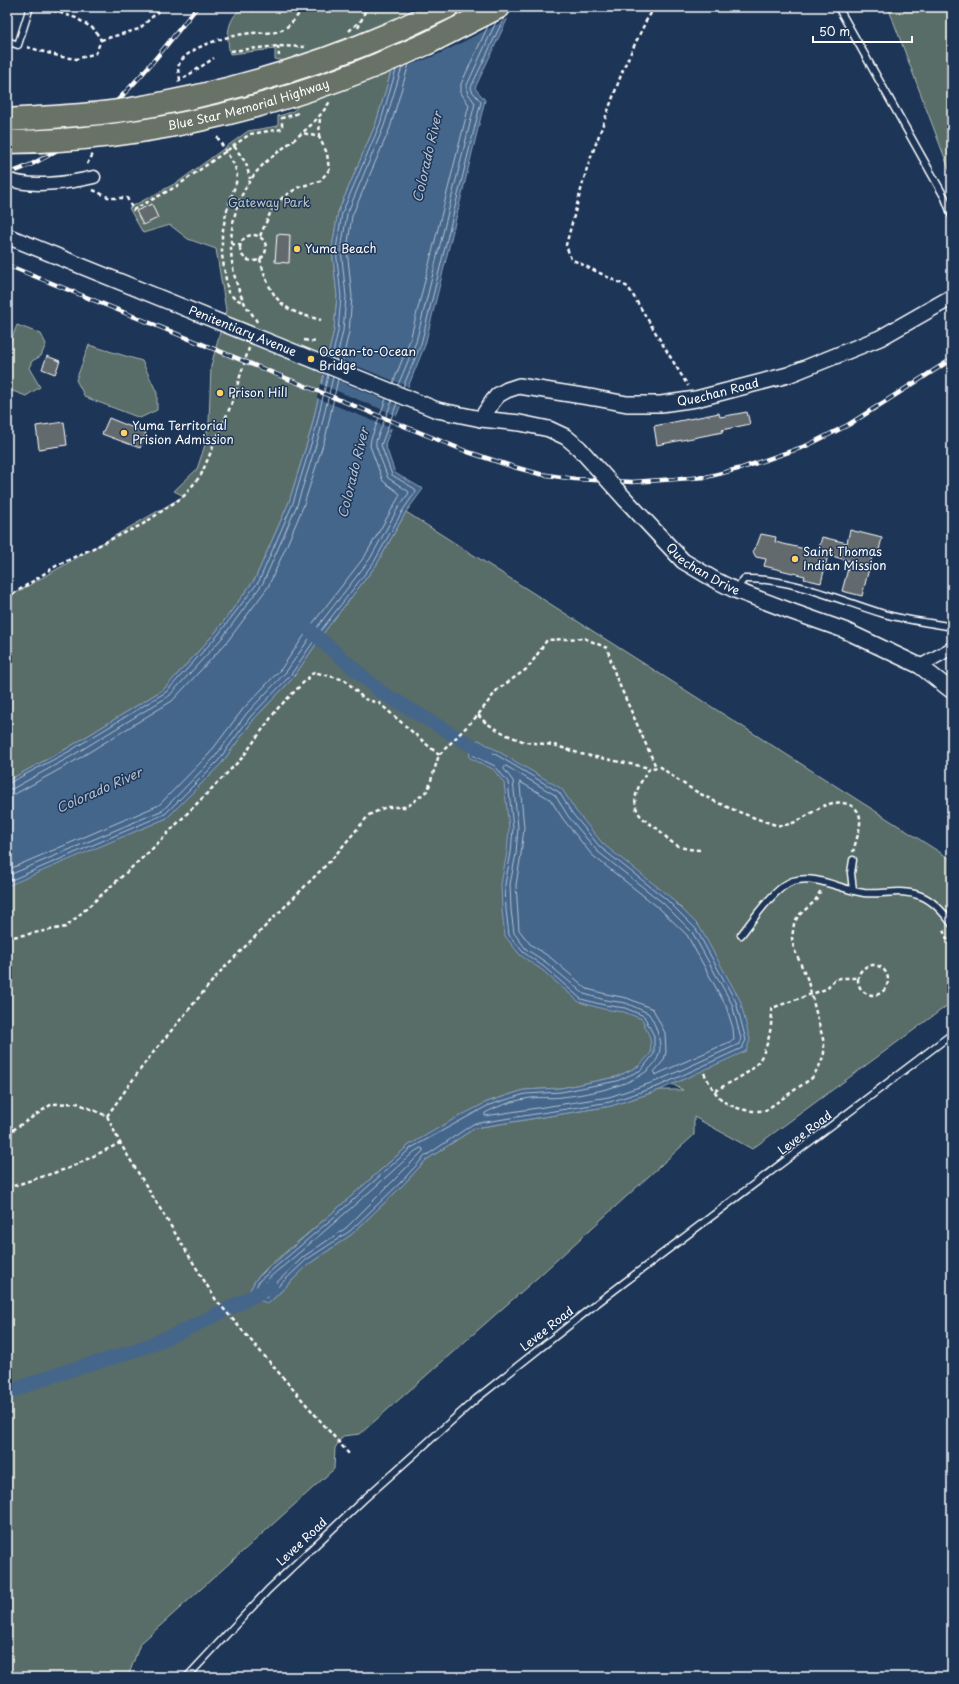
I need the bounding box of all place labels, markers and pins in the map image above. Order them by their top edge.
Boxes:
place label: Yuma Beach [305,239,376,257]
marker: Yuma Beach [292,244,302,254]
place label: Ocean-to-Ocean Bridge [319,342,416,374]
marker: Ocean-to-Ocean Bridge [306,354,316,364]
place label: Prison Hill [228,383,287,401]
marker: Prison Hill [215,388,225,398]
place label: Yuma Territorial Prision Admission [132,416,234,448]
marker: Yuma Territorial Prision Admission [119,428,129,438]
place label: Saint Thomas Indian Mission [803,542,886,574]
marker: Saint Thomas Indian Mission [790,554,800,564]

